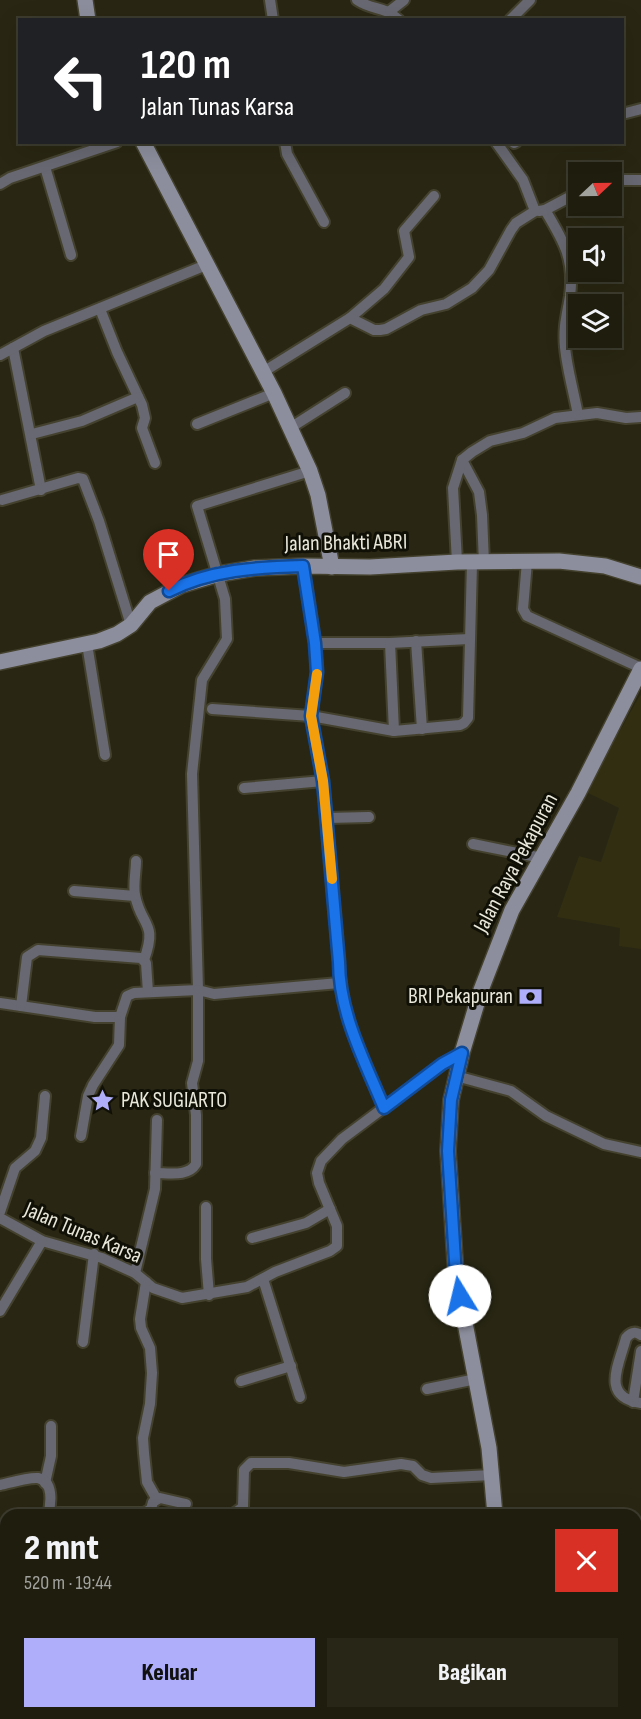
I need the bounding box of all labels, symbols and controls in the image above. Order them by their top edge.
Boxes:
text: 120 m [141,40,231,91]
icon: left [42,42,120,120]
text: Jalan Tunas Karsa [141,91,294,123]
north arrow [568,162,622,216]
map controls [568,162,622,348]
button: sound [568,228,622,282]
button: layers [568,294,622,348]
street label: Jalan Bhakti ABRI [283,528,408,558]
pin [143,529,194,591]
icon: arrive [152,538,185,571]
street label: Jalan Raya Pekapuran [467,789,564,938]
place label: BRI Pekapuran [408,983,513,1010]
bank icon: BRI Pekapuran [518,983,544,1009]
place icon: PAK SUGIARTO [90,1087,116,1113]
place label: PAK SUGIARTO [121,1087,227,1114]
street label: Jalan Tunas Karsa [19,1196,146,1270]
position arrow [428,1264,492,1328]
text: 2 mnt [24,1527,99,1570]
button: close [555,1529,618,1592]
text: 520 m · 19:44 [24,1571,112,1595]
button: Keluar [24,1638,315,1707]
button: Bagikan [327,1638,618,1707]

